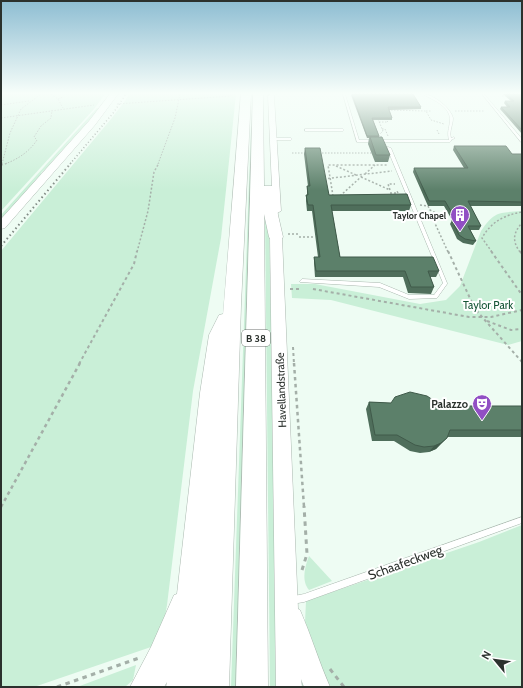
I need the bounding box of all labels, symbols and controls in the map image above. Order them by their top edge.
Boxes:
building icon: Taylor Chapel [449,204,471,232]
place label: Taylor Chapel [393,210,447,221]
park label: Taylor Park [463,298,513,312]
road number: B 38 [242,330,270,346]
street label: Havellandstraße [273,352,289,428]
theatre icon: Palazzo [471,393,493,421]
place label: Palazzo [431,397,468,411]
street label: Schaafeckweg [366,541,445,583]
north arrow [475,640,515,680]
text: N [478,648,494,662]

